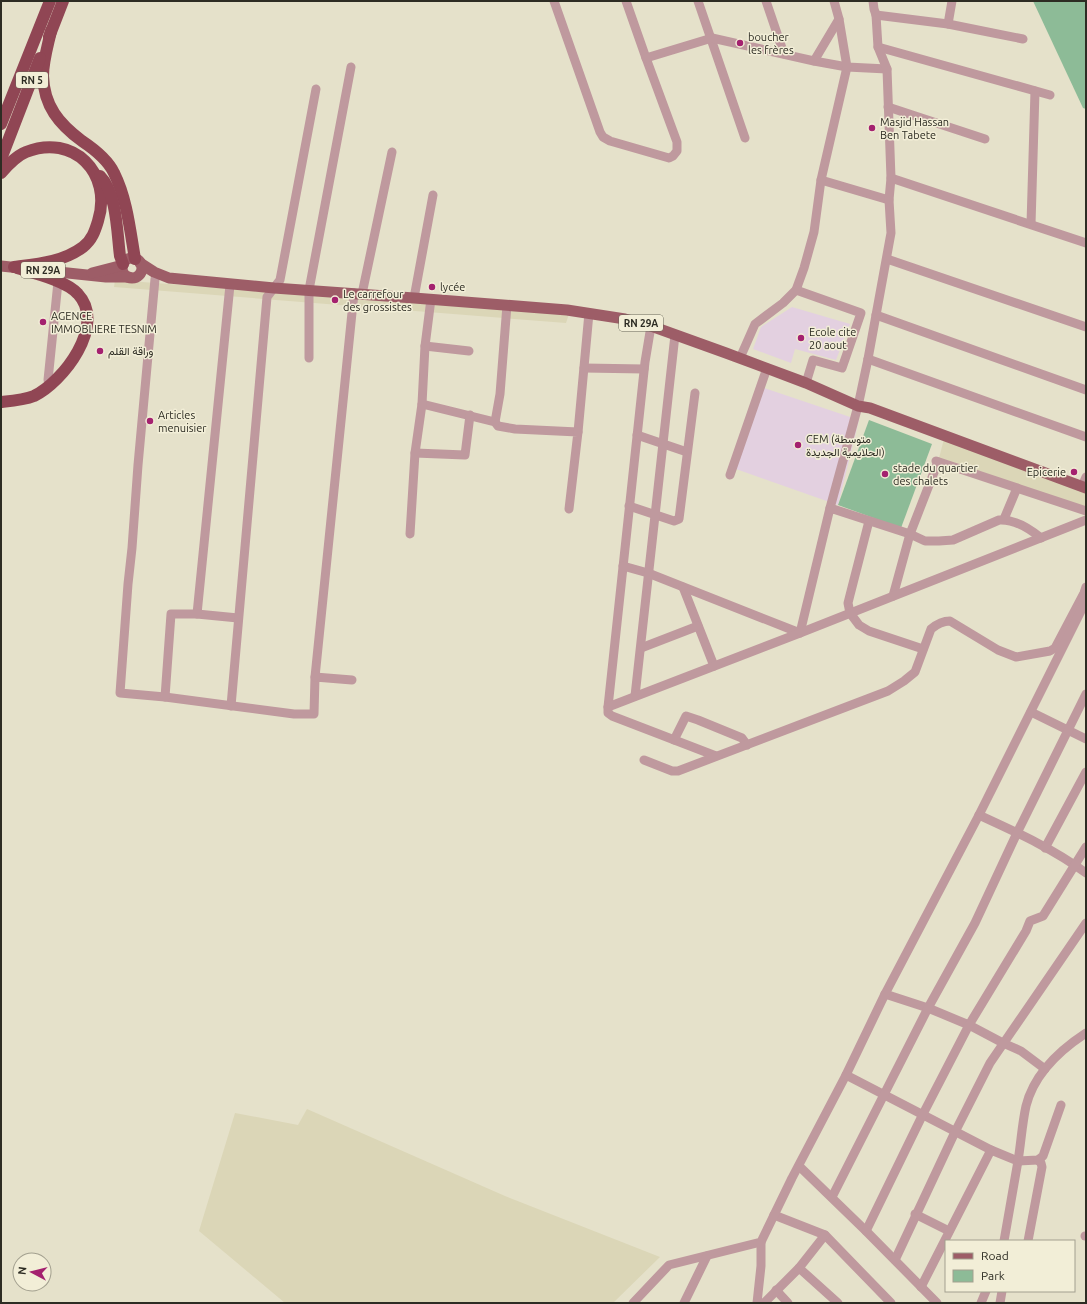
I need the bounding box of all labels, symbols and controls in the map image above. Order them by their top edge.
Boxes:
place label: boucher les frères [748,31,794,56]
marker: boucher les frères [735,38,745,48]
road number: RN 5 [16,72,48,88]
place label: Masjid Hassan Ben Tabete [880,116,949,141]
marker: Masjid Hassan Ben Tabete [867,123,877,133]
road number: RN 29A [21,262,65,278]
place label: lycée [440,281,465,293]
marker: lycée [427,282,437,292]
place label: Le carrefour des grossistes [343,288,412,313]
marker: Le carrefour des grossistes [330,295,340,305]
place label: AGENCE IMMOBLIERE TESNIM [51,310,157,335]
road number: RN 29A [619,315,663,331]
marker: AGENCE IMMOBLIERE TESNIM [38,317,48,327]
place label: Ecole cite 20 aout [809,326,856,351]
marker: Ecole cite 20 aout [796,333,806,343]
place label: وراقة القلم [108,345,153,359]
marker: وراقة القلم [95,346,105,356]
place label: Articles menuisier [158,409,207,434]
marker: Articles menuisier [145,416,155,426]
place label: CEM (متوسطة الحلايمية الجديدة) [806,433,885,459]
marker: CEM (متوسطة الحلايمية الجديدة) [793,440,803,450]
place label: stade du quartier des chalets [893,462,979,487]
place label: Epicerie [1027,466,1066,478]
marker: Epicerie [1069,467,1079,477]
marker: stade du quartier des chalets [880,469,890,479]
legend [945,1240,1075,1292]
text: Road [981,1249,1009,1262]
north arrow [12,1252,52,1292]
text: N [16,1266,29,1276]
text: Park [981,1269,1005,1282]

